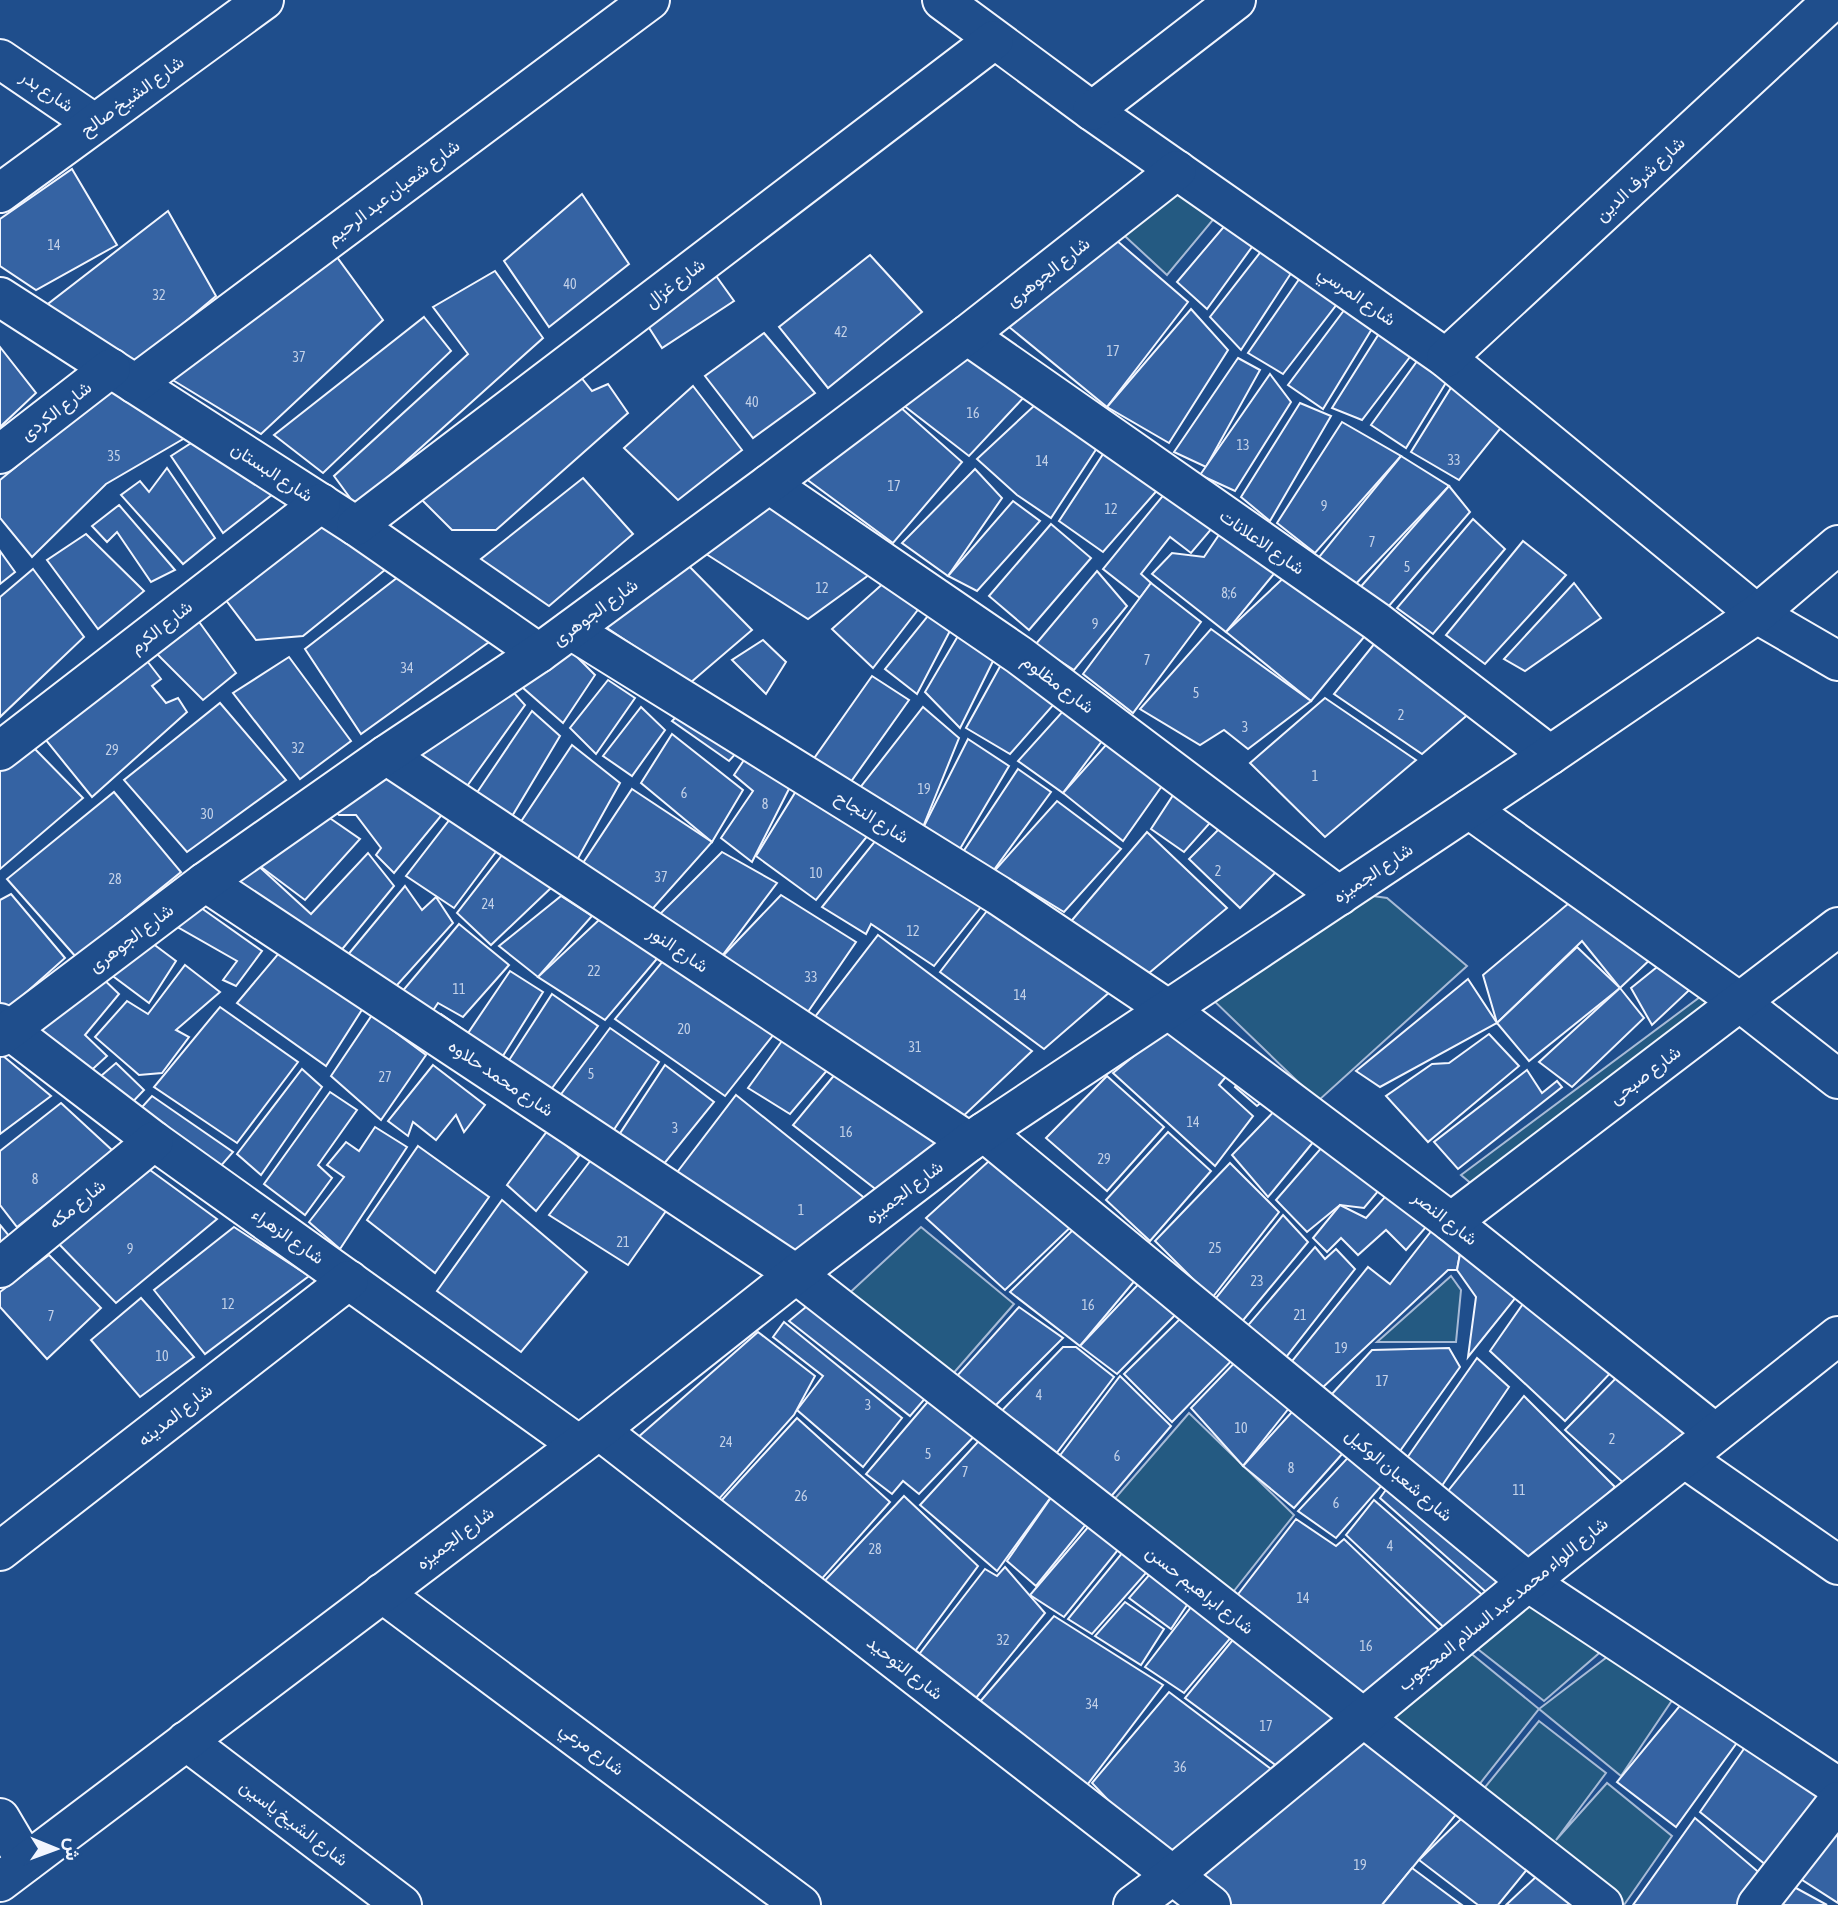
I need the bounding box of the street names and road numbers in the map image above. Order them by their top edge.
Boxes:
street label: شارع الشيخ صالح [76,51,189,142]
street label: شارع بدر [15,65,78,118]
street label: شارع شرف الدين [1591,132,1690,227]
street label: شارع شعبان عبد الرحيم [322,135,465,250]
street label: شارع الجوهرى [1002,232,1095,312]
street label: شارع غزال [641,253,710,313]
street label: شارع المرسي [1312,261,1400,334]
street label: شارع الكردى [16,376,97,446]
street label: شارع البستان [226,437,317,507]
street label: شارع الاعلانات [1215,505,1309,580]
street label: شارع الجوهرى [548,574,643,651]
street label: شارع الكرم [125,596,197,659]
street label: شارع مظلوم [1017,650,1099,719]
street label: شارع النجاح [830,786,913,849]
street label: شارع الجميزه [1329,838,1418,909]
street label: شارع الجوهرى [84,899,178,978]
street label: شارع النور [642,920,712,978]
street label: شارع محمد حلاوه [444,1035,558,1122]
street label: شارع صبحى [1605,1041,1686,1110]
street label: شارع الجميزه [861,1156,948,1229]
street label: شارع مكه [44,1174,111,1234]
street label: شارع النصر [1407,1185,1482,1251]
street label: شارع الزهراء [247,1203,328,1270]
street label: شارع المدينه [133,1379,217,1452]
street label: شارع شعبان الوكيل [1340,1424,1457,1527]
street label: شارع الجميزه [412,1502,499,1575]
street label: شارع اللواء محمد عبد السلام المحجوب [1393,1512,1613,1696]
street label: شارع ابراهيم حسن [1141,1541,1258,1640]
street label: شارع التوحيد [862,1631,947,1705]
street label: شارع مرعي [553,1718,629,1784]
street label: شارع الشيخ ياسين [235,1775,353,1872]

